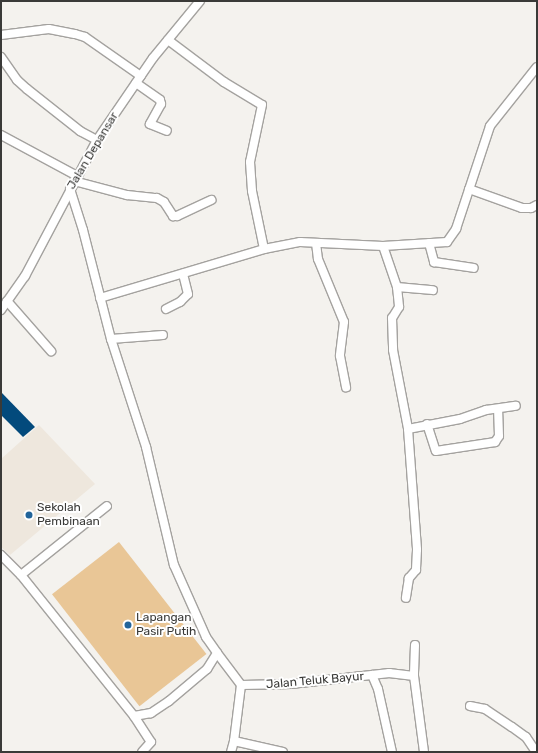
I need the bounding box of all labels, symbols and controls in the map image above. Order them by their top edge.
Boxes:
street label: Jalan Depansar [64,110,122,192]
place label: Sekolah Pembinaan [37,501,100,529]
marker: Sekolah Pembinaan [24,510,34,520]
place label: Lapangan Pasir Putih [136,611,197,639]
marker: Lapangan Pasir Putih [123,620,133,630]
street label: Jalan Teluk Bayur [265,670,365,692]

